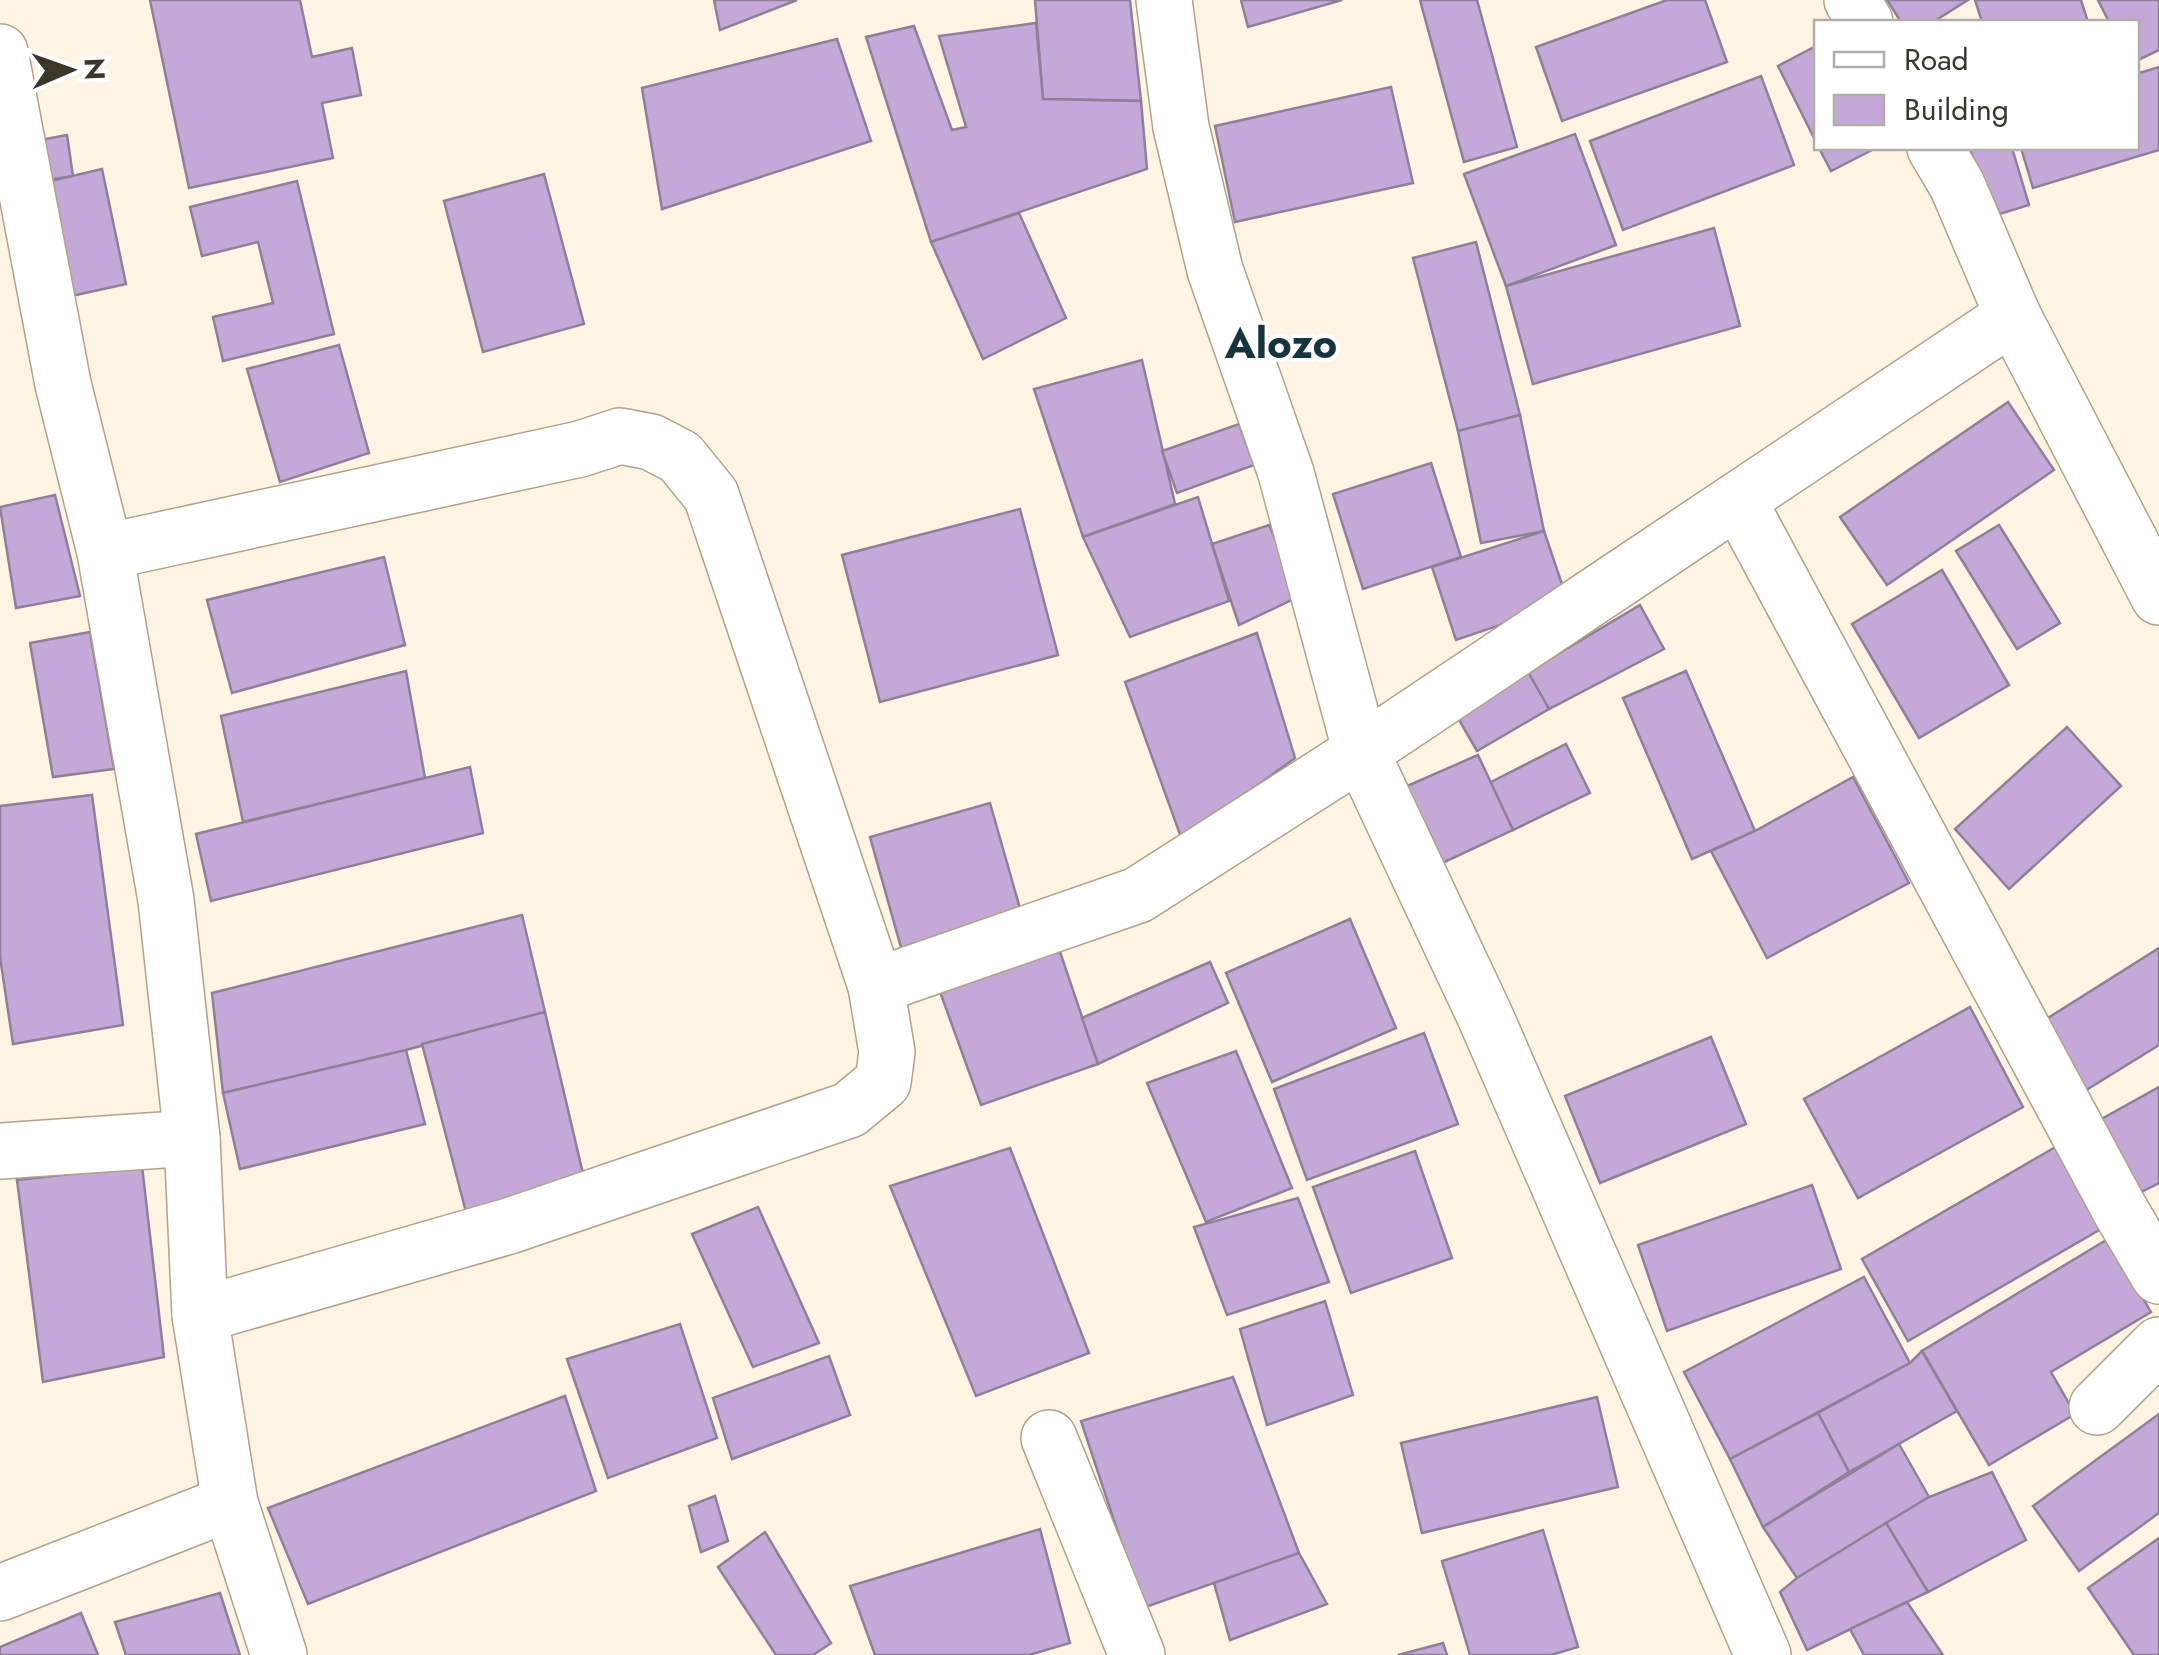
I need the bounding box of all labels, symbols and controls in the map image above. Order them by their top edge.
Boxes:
north arrow [20,20,120,120]
legend [1814,20,2139,150]
text: Road [1904,38,1969,81]
text: N [74,57,115,81]
text: Building [1904,88,2009,131]
district label: Alozo [1224,313,1337,374]

